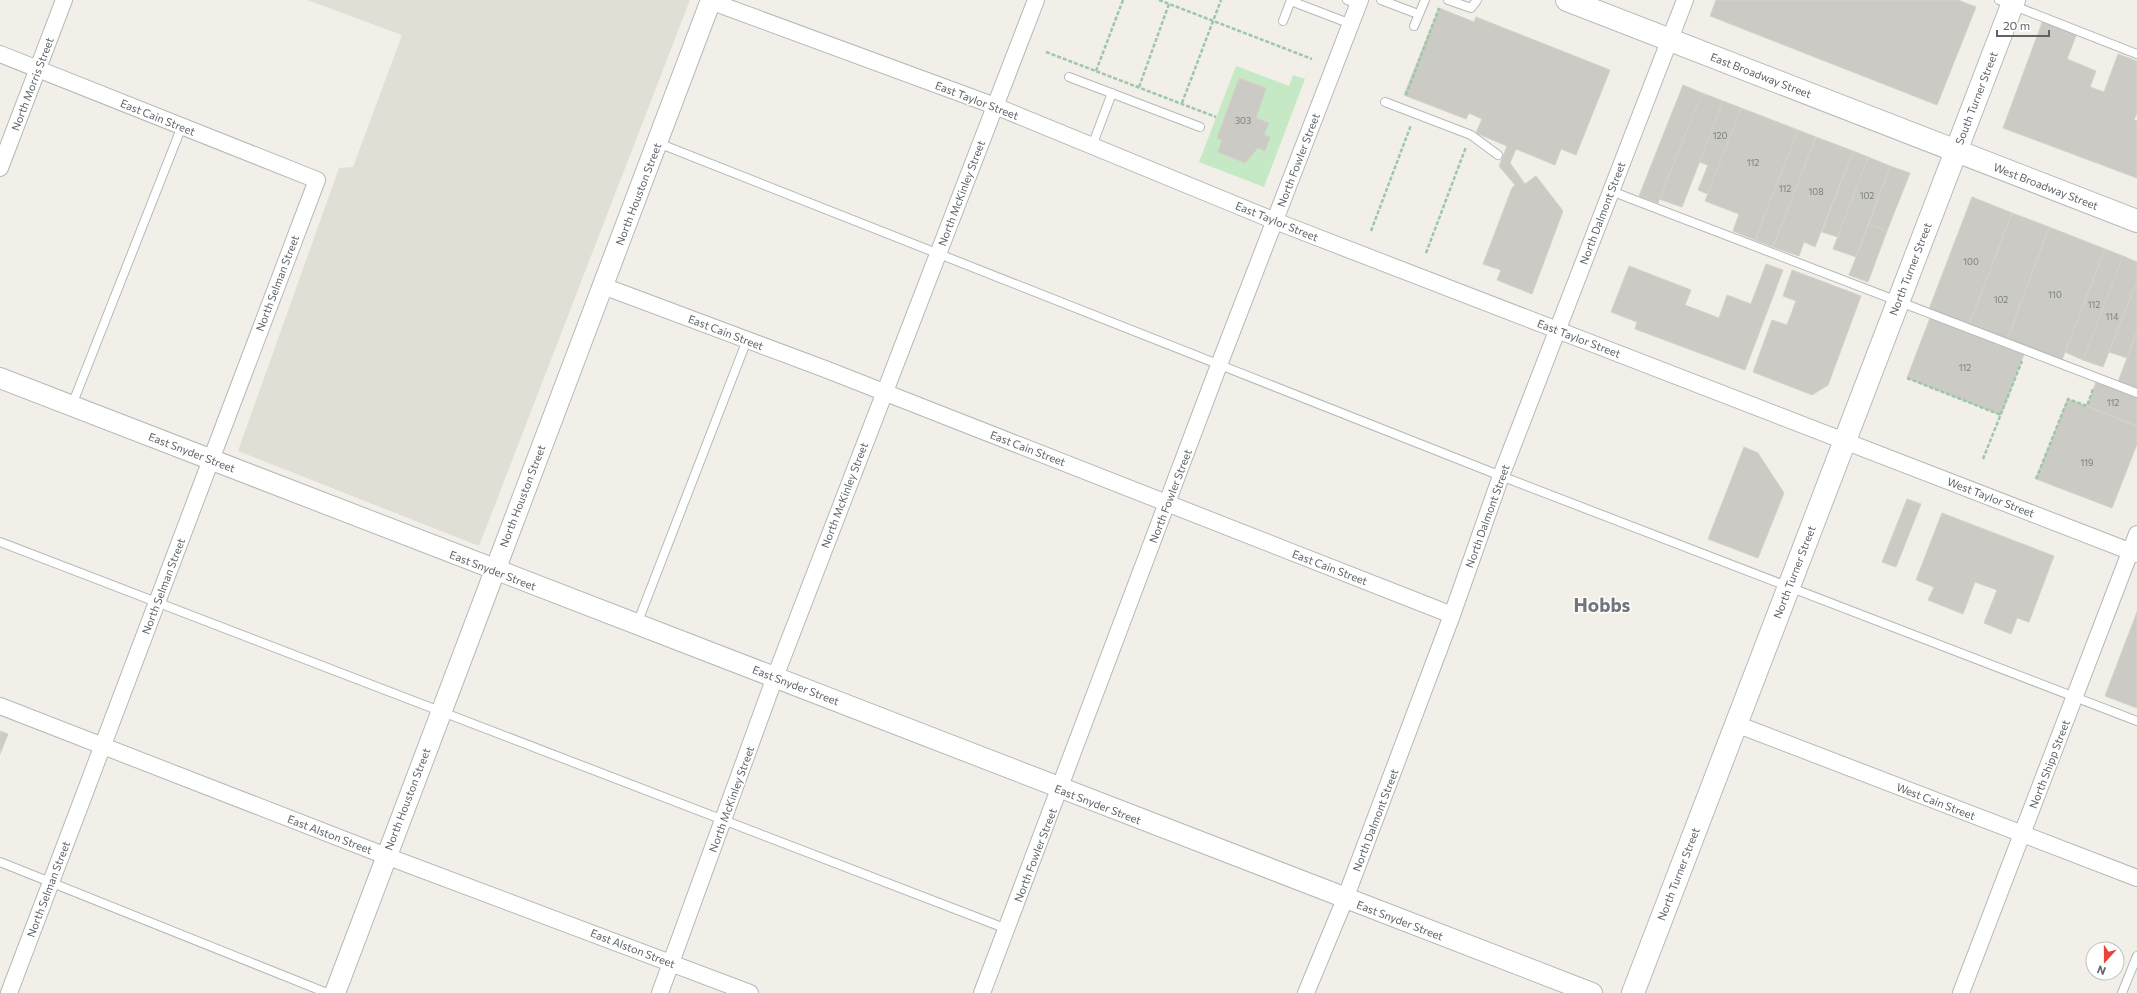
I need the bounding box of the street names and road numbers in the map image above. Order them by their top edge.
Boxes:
street label: North Morris Street [8,35,56,133]
street label: South Turner Street [1952,49,2000,146]
street label: East Broadway Street [1709,50,1814,100]
street label: East Taylor Street [933,78,1021,122]
street label: East Cain Street [119,96,198,138]
street label: North Fowler Street [1274,111,1322,209]
street label: North McKinley Street [935,138,987,248]
street label: North Houston Street [612,141,664,247]
street label: North Dalmont Street [1576,159,1628,266]
street label: West Broadway Street [1992,160,2101,212]
street label: East Taylor Street [1234,198,1321,244]
street label: North Turner Street [1886,220,1934,317]
street label: North Selman Street [253,233,302,333]
street label: East Cain Street [687,312,766,352]
street label: East Taylor Street [1535,316,1623,360]
street label: East Cain Street [989,428,1068,468]
street label: East Snyder Street [147,429,238,475]
street label: North McKinley Street [818,440,870,550]
street label: North Houston Street [496,443,548,549]
street label: North Fowler Street [1146,447,1194,545]
street label: North Dalmont Street [1462,462,1512,569]
street label: West Taylor Street [1946,474,2037,520]
street label: North Turner Street [1770,523,1818,620]
street label: North Selman Street [139,536,188,636]
street label: East Snyder Street [448,547,539,593]
street label: East Cain Street [1291,547,1370,587]
street label: East Snyder Street [751,662,842,708]
street label: North Shipp Street [2026,717,2072,810]
street label: North McKinley Street [706,744,756,854]
street label: North Houston Street [381,746,433,852]
street label: North Dalmont Street [1349,766,1401,873]
street label: West Cain Street [1895,780,1978,822]
street label: East Snyder Street [1053,781,1144,827]
street label: North Fowler Street [1011,806,1059,904]
street label: East Alston Street [286,812,375,856]
street label: North Turner Street [1654,825,1702,922]
street label: North Selman Street [24,839,73,939]
street label: East Snyder Street [1355,897,1446,943]
street label: East Alston Street [589,926,678,970]

